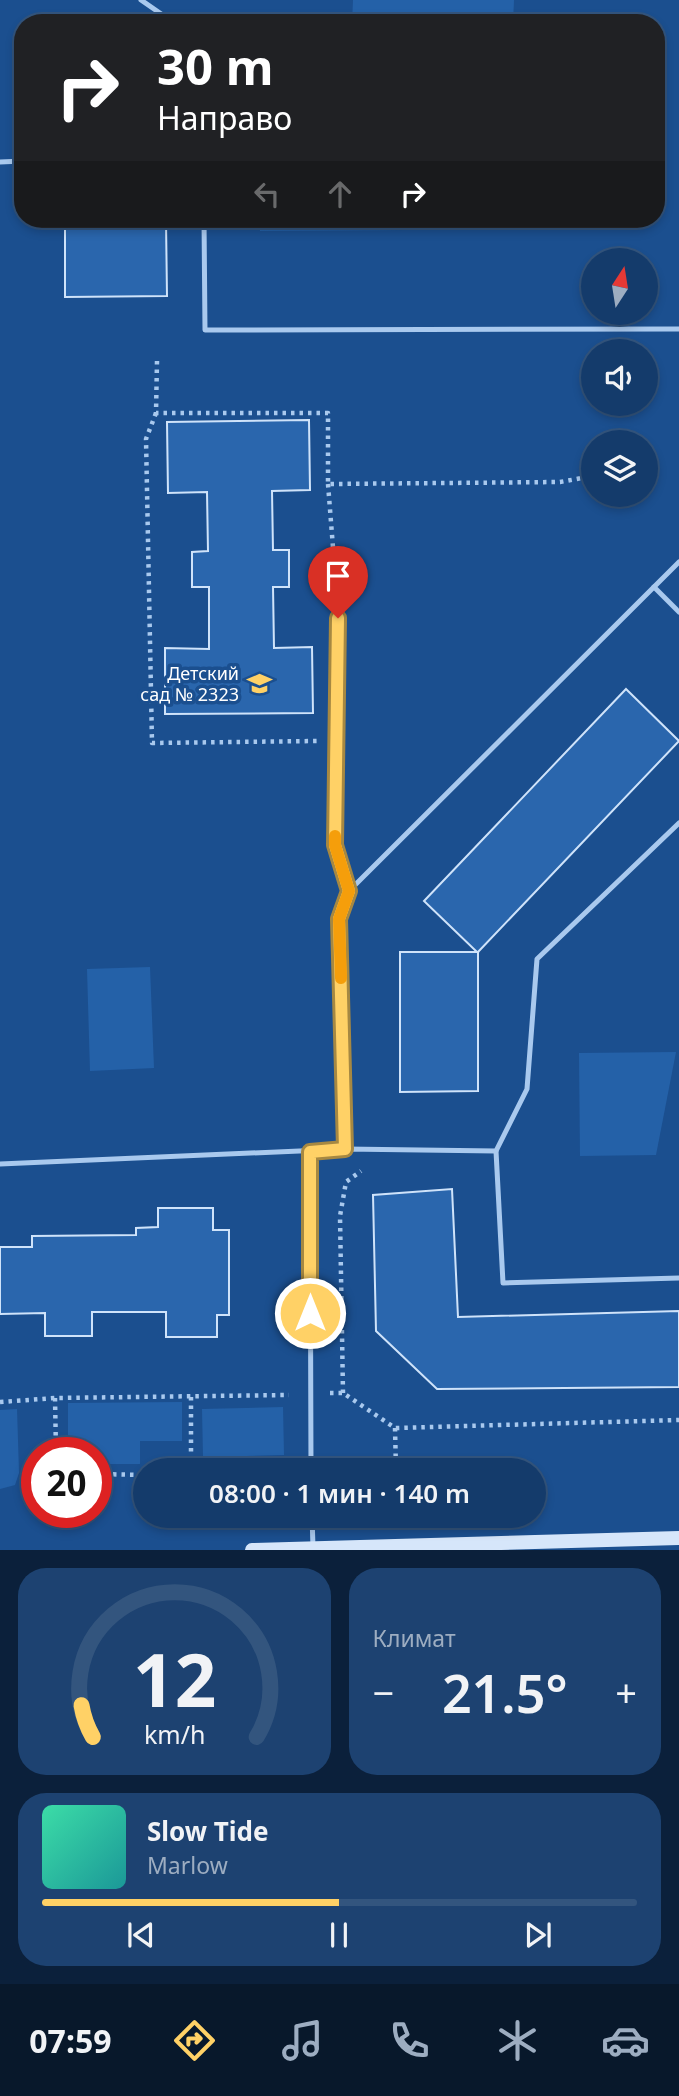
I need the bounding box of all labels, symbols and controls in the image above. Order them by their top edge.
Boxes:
text: 30 m [157,33,274,99]
icon: right [42,42,133,133]
text: Направо [157,96,292,139]
icon: left [248,175,286,213]
icon: ahead [321,175,359,213]
icon: right [394,175,432,213]
north arrow [581,248,658,326]
map controls [581,248,658,507]
button: sound [581,339,658,416]
button: layers [581,430,658,507]
pin [308,546,368,618]
icon: arrive [319,557,357,595]
place label: Детский сад № 2323 [140,661,239,706]
school or university icon: Детский сад № 2323 [245,669,273,697]
position arrow [273,1276,347,1350]
speed limit sign: 20 [21,1437,112,1528]
text: 08:00 · 1 мин · 140 m [209,1475,470,1511]
text: Климат [373,1622,456,1654]
text: 12 [133,1630,216,1729]
text: 21.5° [442,1657,568,1728]
text: − [373,1666,394,1718]
text: + [615,1666,637,1718]
text: km/h [143,1717,205,1751]
text: Slow Tide [147,1813,269,1849]
text: Marlow [147,1849,228,1881]
icon: previous [122,1916,160,1954]
icon: pause [320,1916,358,1954]
icon: next [519,1916,557,1954]
icon: directions [170,2016,219,2065]
icon: music [278,2016,327,2065]
icon: phone [385,2016,434,2065]
icon: climate [493,2016,542,2065]
icon: car [601,2016,650,2065]
text: 07:59 [29,2019,112,2062]

